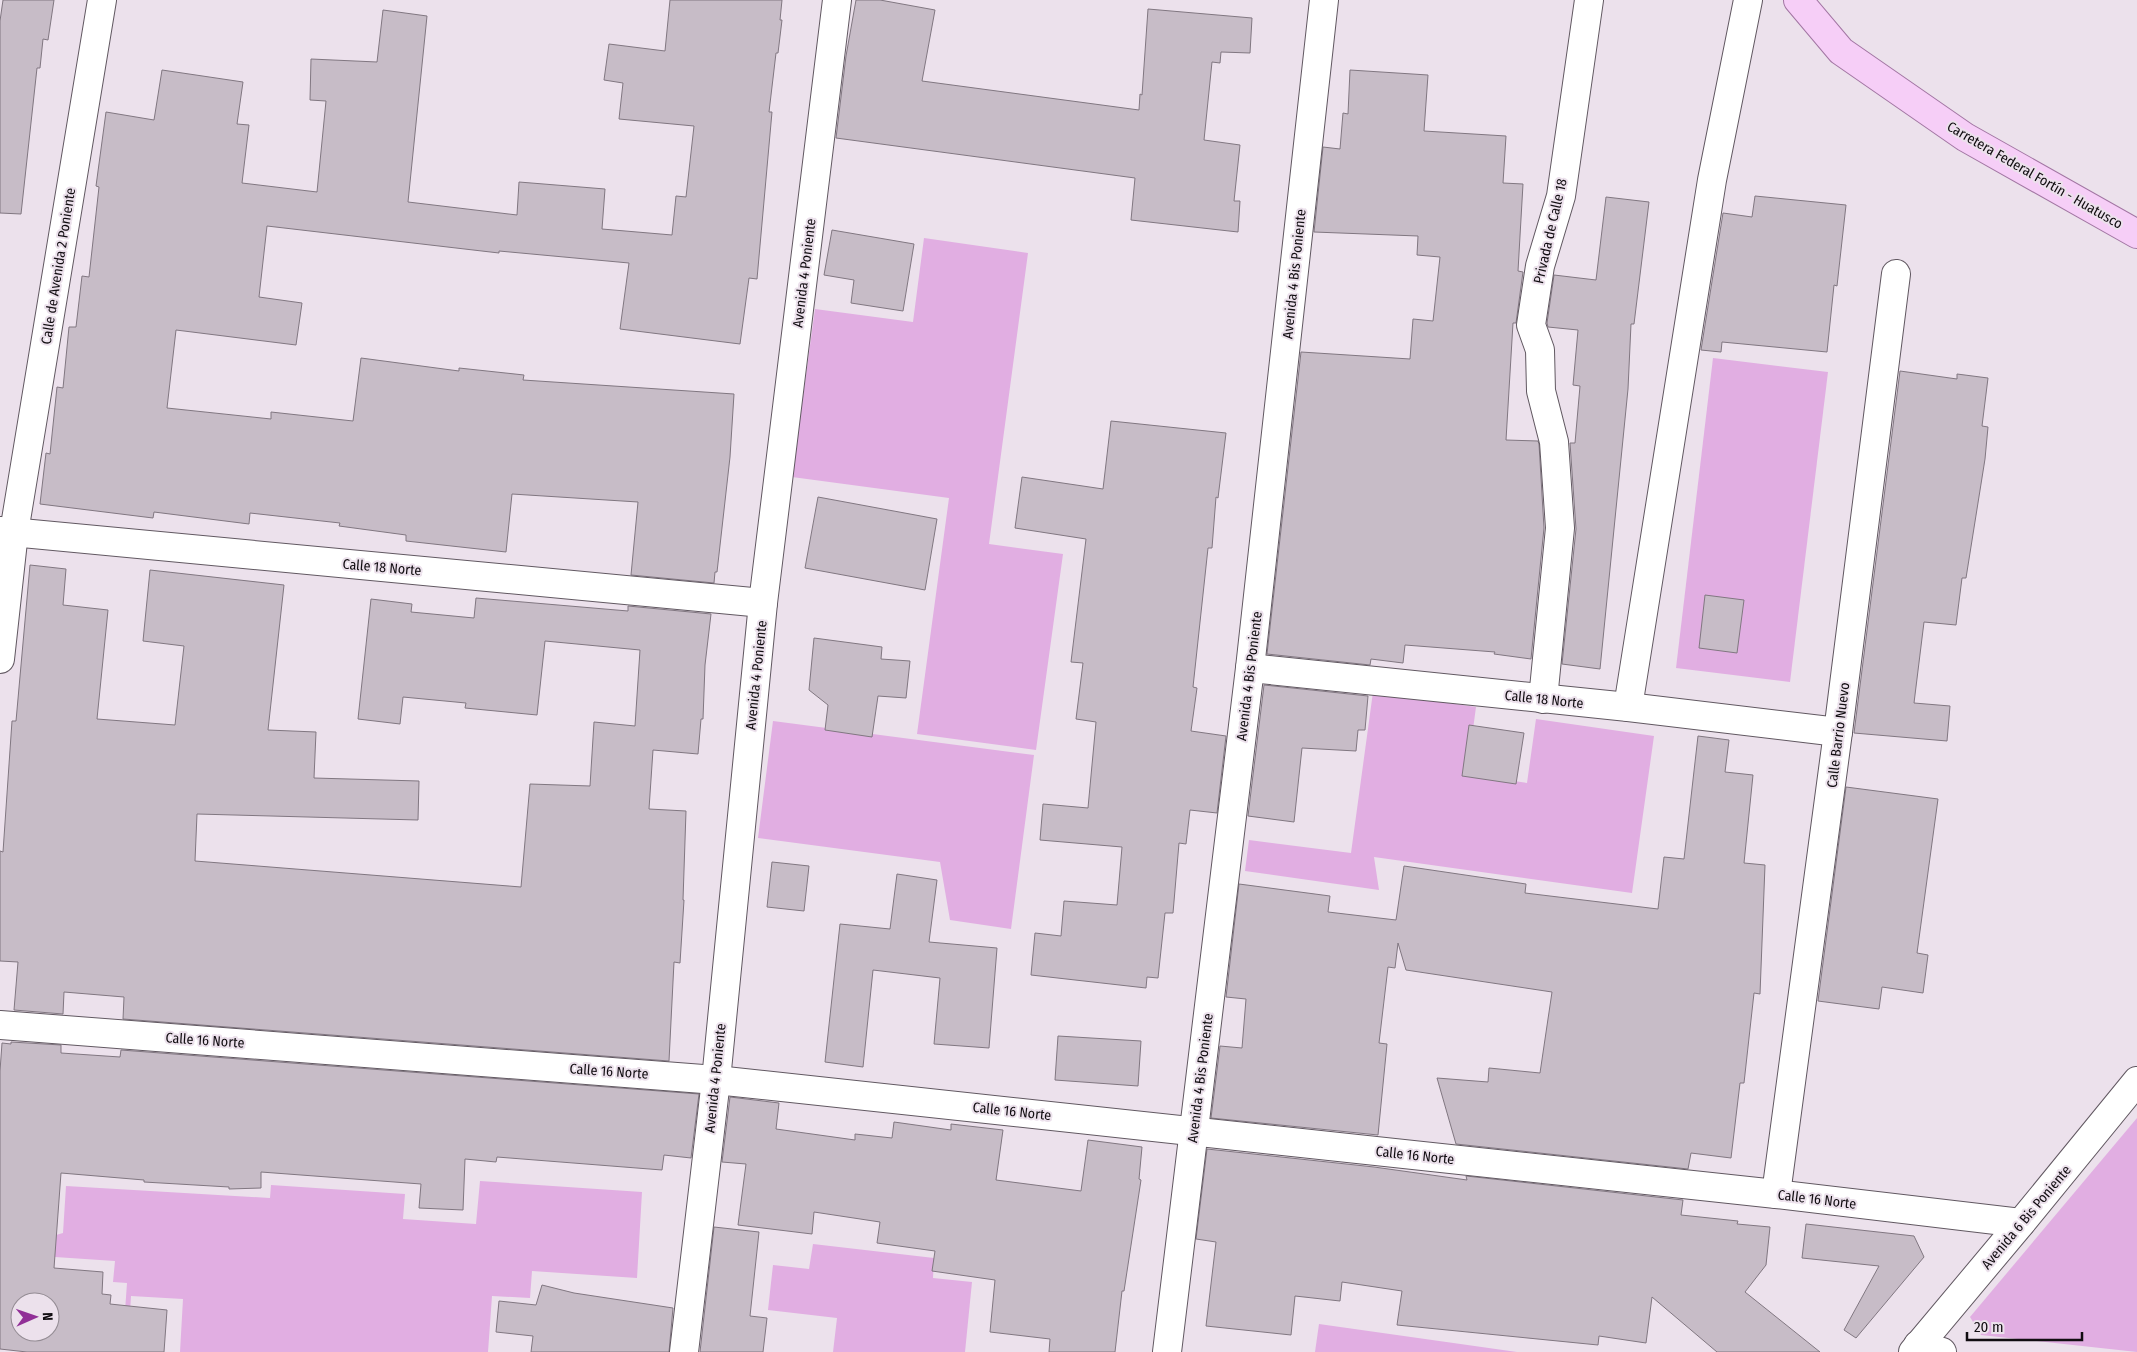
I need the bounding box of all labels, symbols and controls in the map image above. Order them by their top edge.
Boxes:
street label: Carretera Federal Fortín - Huatusco [1944,118,2126,233]
street label: Privada de Calle 18 [1530,177,1571,285]
street label: Calle de Avenida 2 Poniente [38,187,79,346]
street label: Avenida 4 Bis Poniente [1279,208,1310,340]
street label: Avenida 4 Poniente [789,217,820,329]
street label: Calle 18 Norte [342,556,422,579]
street label: Avenida 4 Bis Poniente [1233,610,1266,742]
street label: Avenida 4 Poniente [742,619,771,731]
street label: Calle Barrio Nuevo [1824,681,1853,789]
street label: Calle 18 Norte [1504,687,1584,712]
street label: Avenida 4 Bis Poniente [1184,1012,1217,1144]
street label: Avenida 4 Poniente [701,1022,730,1134]
street label: Calle 16 Norte [165,1029,245,1052]
street label: Calle 16 Norte [569,1060,649,1083]
street label: Calle 16 Norte [972,1099,1052,1124]
street label: Calle 16 Norte [1375,1143,1455,1168]
street label: Avenida 6 Bis Poniente [1978,1162,2075,1273]
street label: Calle 16 Norte [1777,1186,1857,1213]
north arrow [10,1292,60,1342]
scale bar [1967,1310,2082,1342]
text: N [39,1312,56,1321]
text: 20 m [1974,1318,2004,1336]

